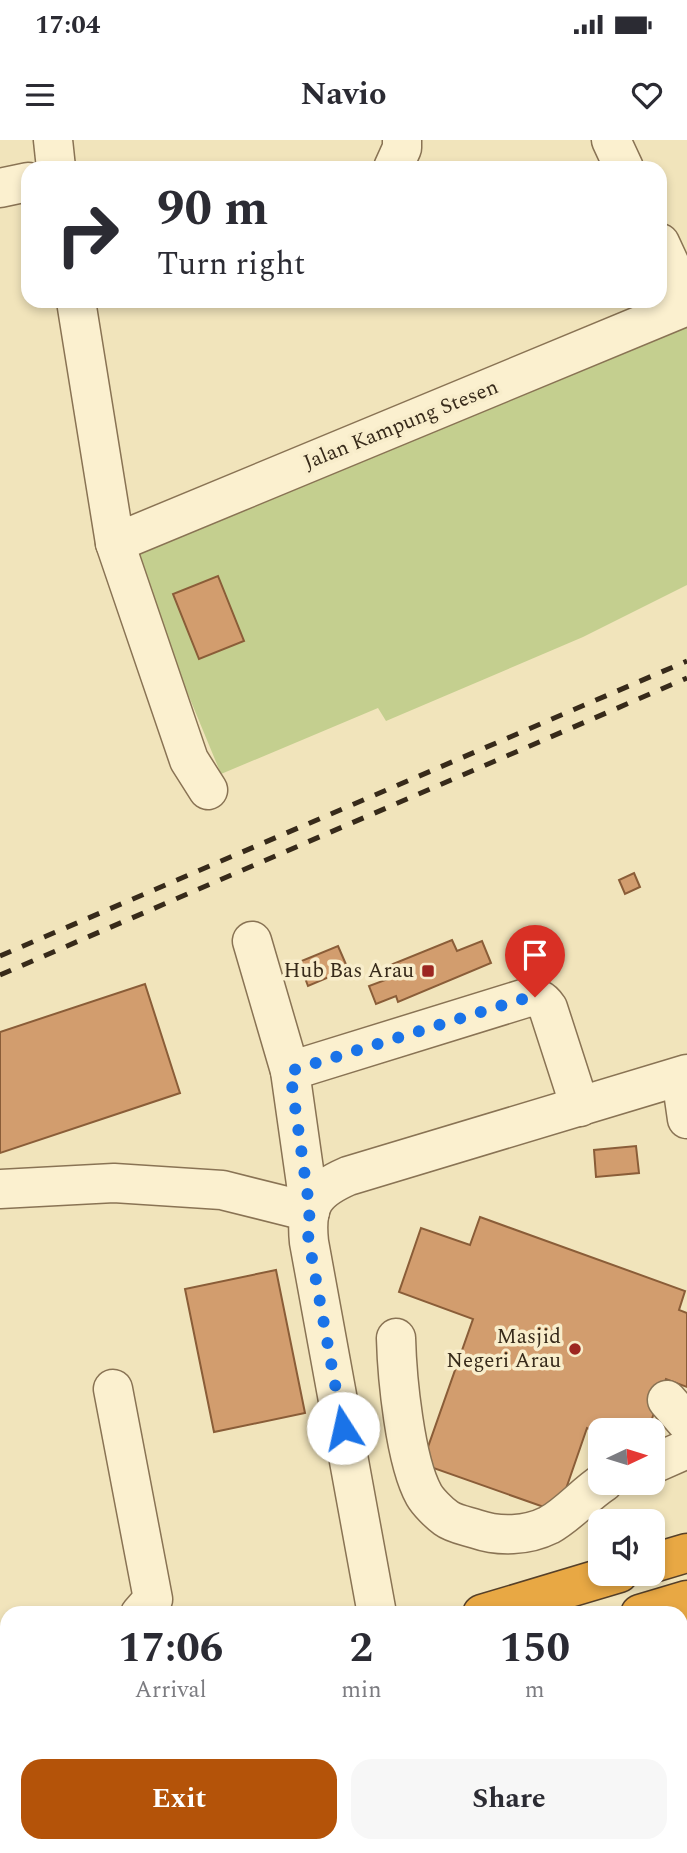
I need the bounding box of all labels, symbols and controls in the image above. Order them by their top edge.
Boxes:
text: 17:04 [35,5,100,45]
text: Navio [300,70,387,119]
icon: menu [21,76,59,114]
icon: heart [628,76,666,114]
text: 90 m [157,172,268,247]
icon: right [42,189,133,280]
text: Turn right [157,240,305,289]
street label: Jalan Kampung Stesen [299,371,503,479]
pin [505,925,565,997]
icon: arrive [516,936,554,974]
place label: Hub Bas Arau [283,955,414,987]
marker: Hub Bas Arau [420,963,436,979]
place label: Masjid Negeri Arau [446,1321,561,1377]
marker: Masjid Negeri Arau [567,1341,583,1357]
position arrow [306,1391,380,1465]
north arrow [588,1418,665,1494]
map controls [588,1418,665,1586]
button: sound [588,1509,665,1586]
text: 17:06 [118,1617,223,1680]
text: 2 [350,1617,373,1680]
text: 150 [499,1617,570,1680]
text: Arrival [135,1673,206,1708]
text: min [341,1673,382,1708]
text: m [525,1673,545,1708]
button: Exit [21,1759,337,1839]
button: Share [351,1759,667,1839]

